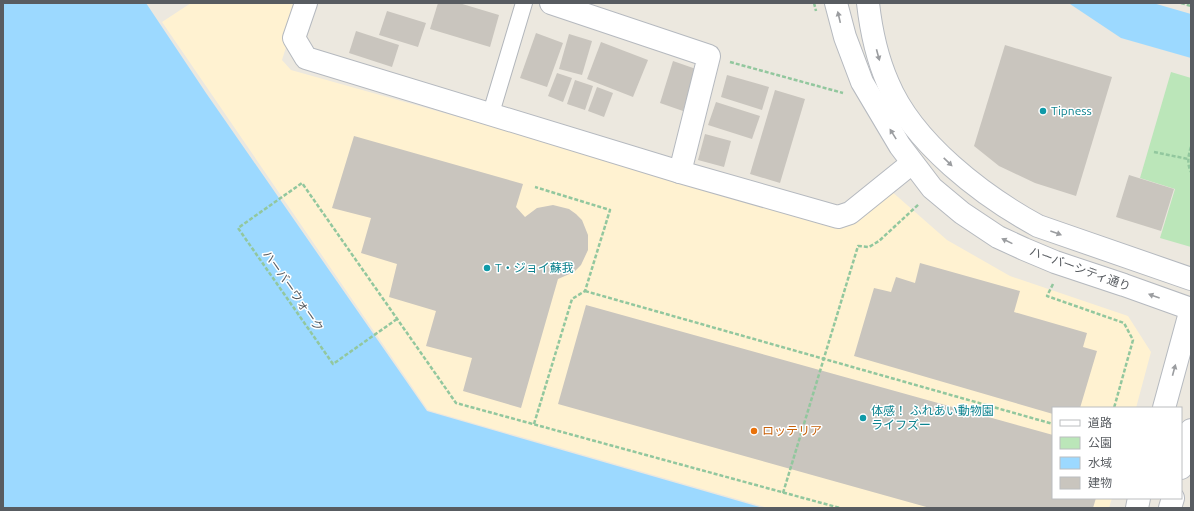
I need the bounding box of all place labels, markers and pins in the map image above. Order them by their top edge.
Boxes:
place label: Tipness [1051,104,1092,117]
marker: Tipness [1038,106,1048,116]
place label: T・ジョイ蘇我 [495,261,574,274]
marker: T・ジョイ蘇我 [482,263,492,273]
place label: 体感！ ふれあい動物園 ライフズー [871,404,994,431]
marker: 体感！ ふれあい動物園 ライフズー [858,413,868,423]
place label: ロッテリア [762,424,822,437]
marker: ロッテリア [749,426,759,436]

